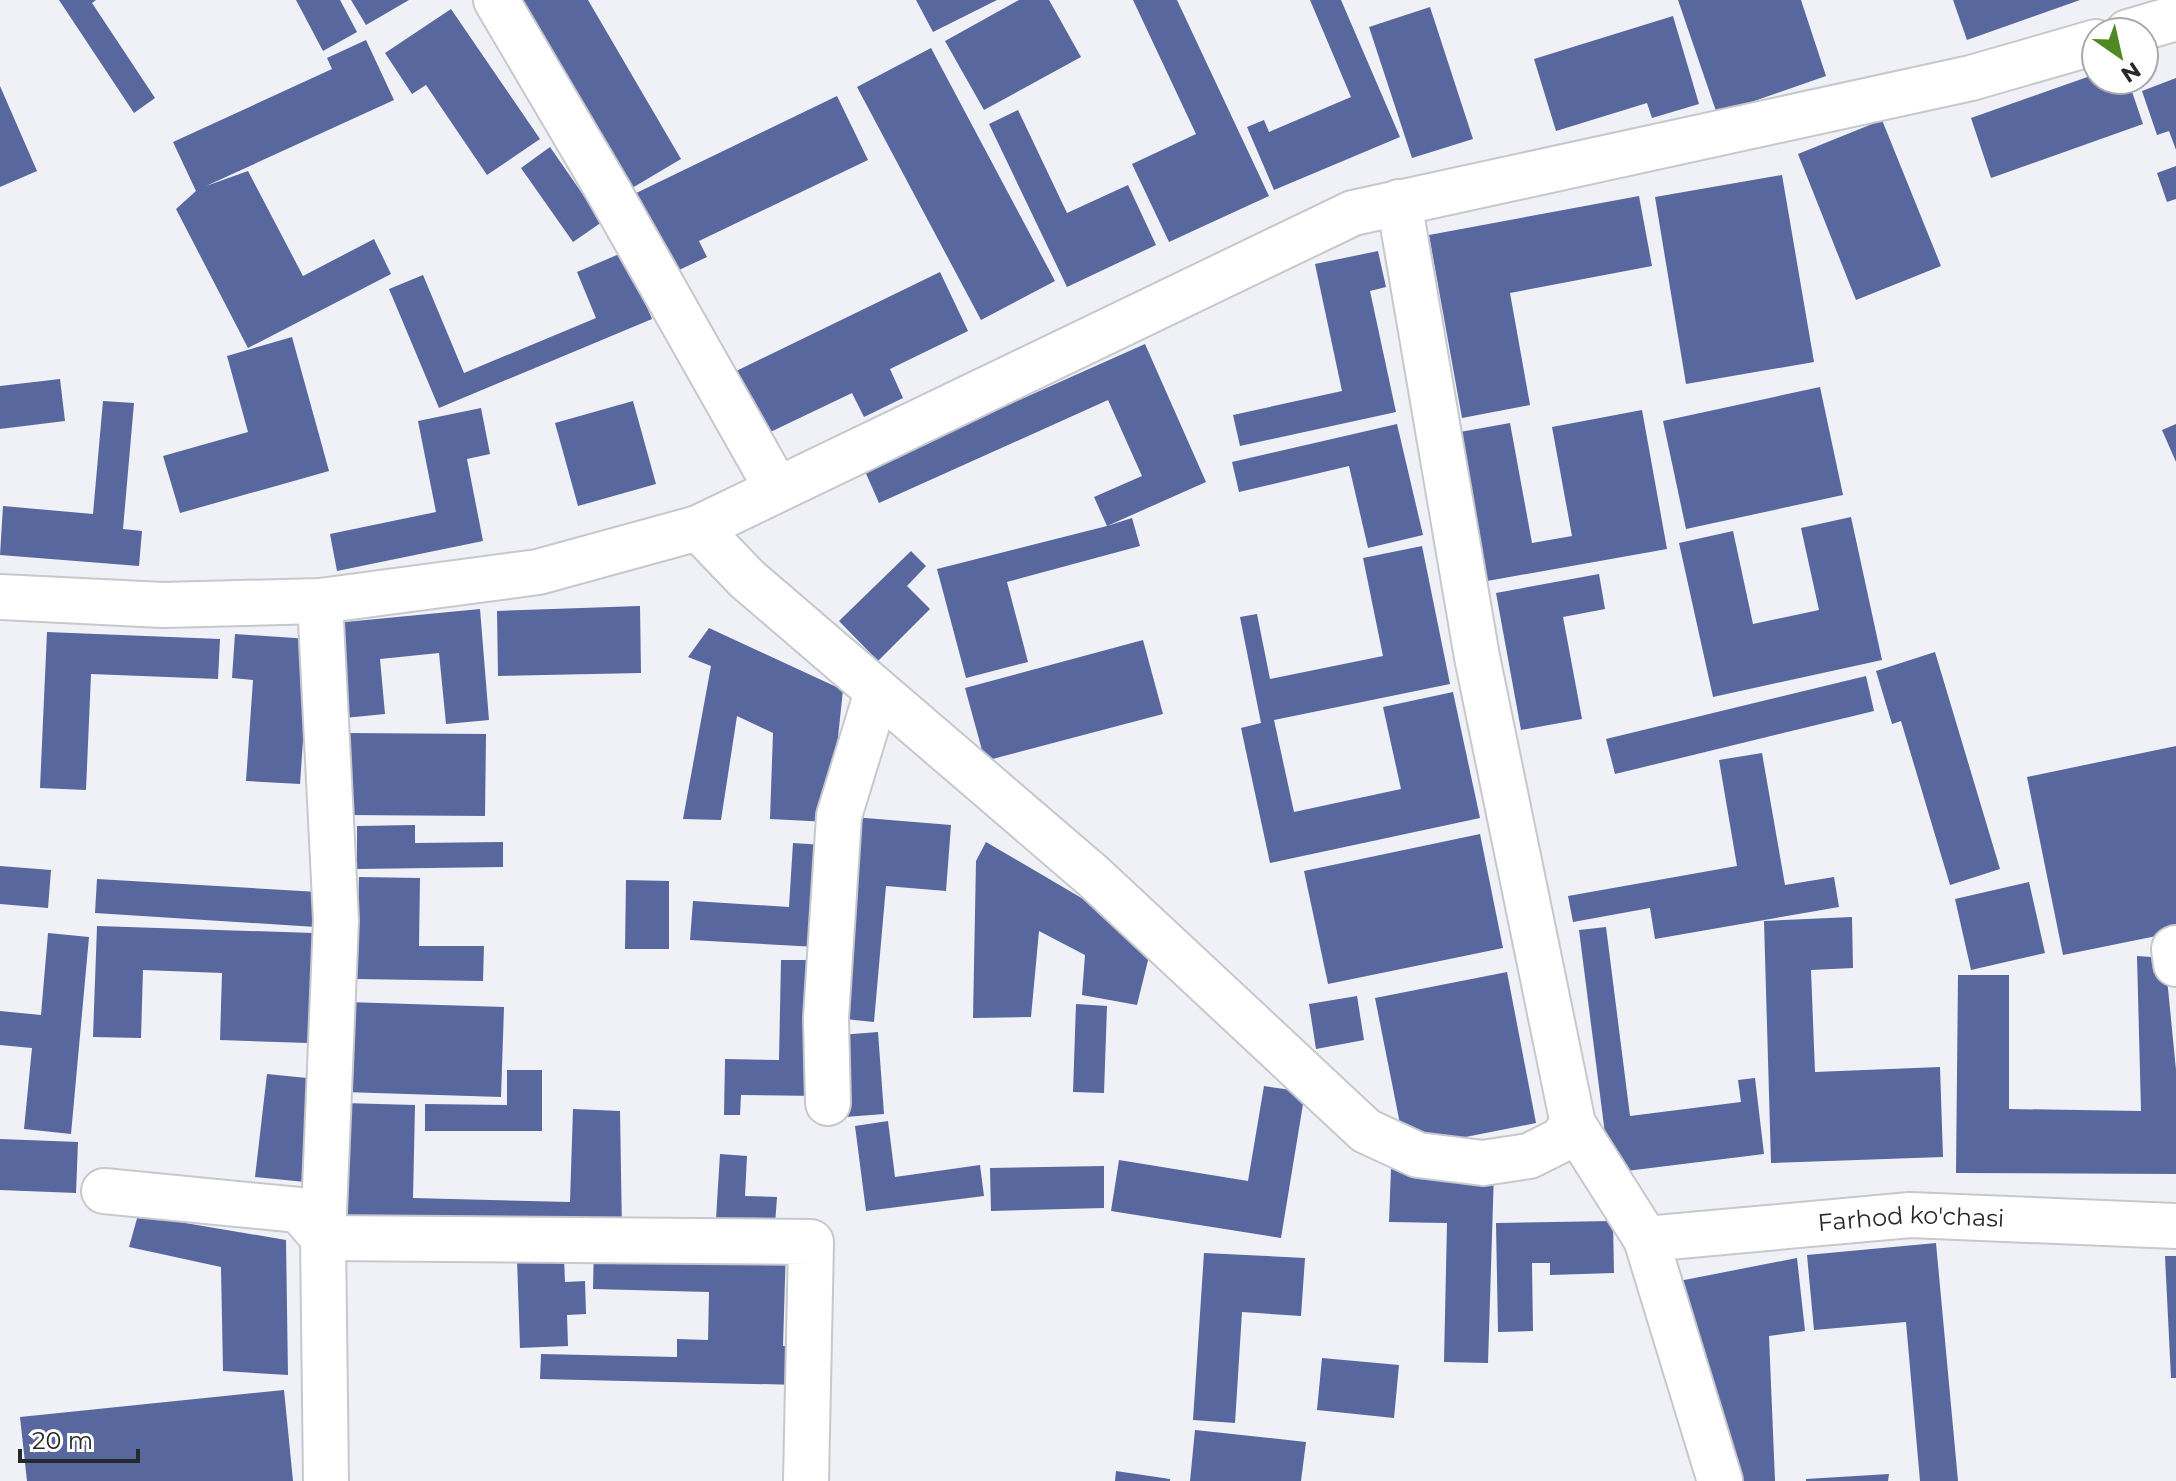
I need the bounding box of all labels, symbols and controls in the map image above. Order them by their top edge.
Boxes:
north arrow [2080,16,2160,96]
text: N [2116,56,2146,88]
street label: Farhod ko'chasi [1816,1200,2005,1237]
scale bar [20,1413,138,1463]
text: 20 m [32,1426,93,1455]

